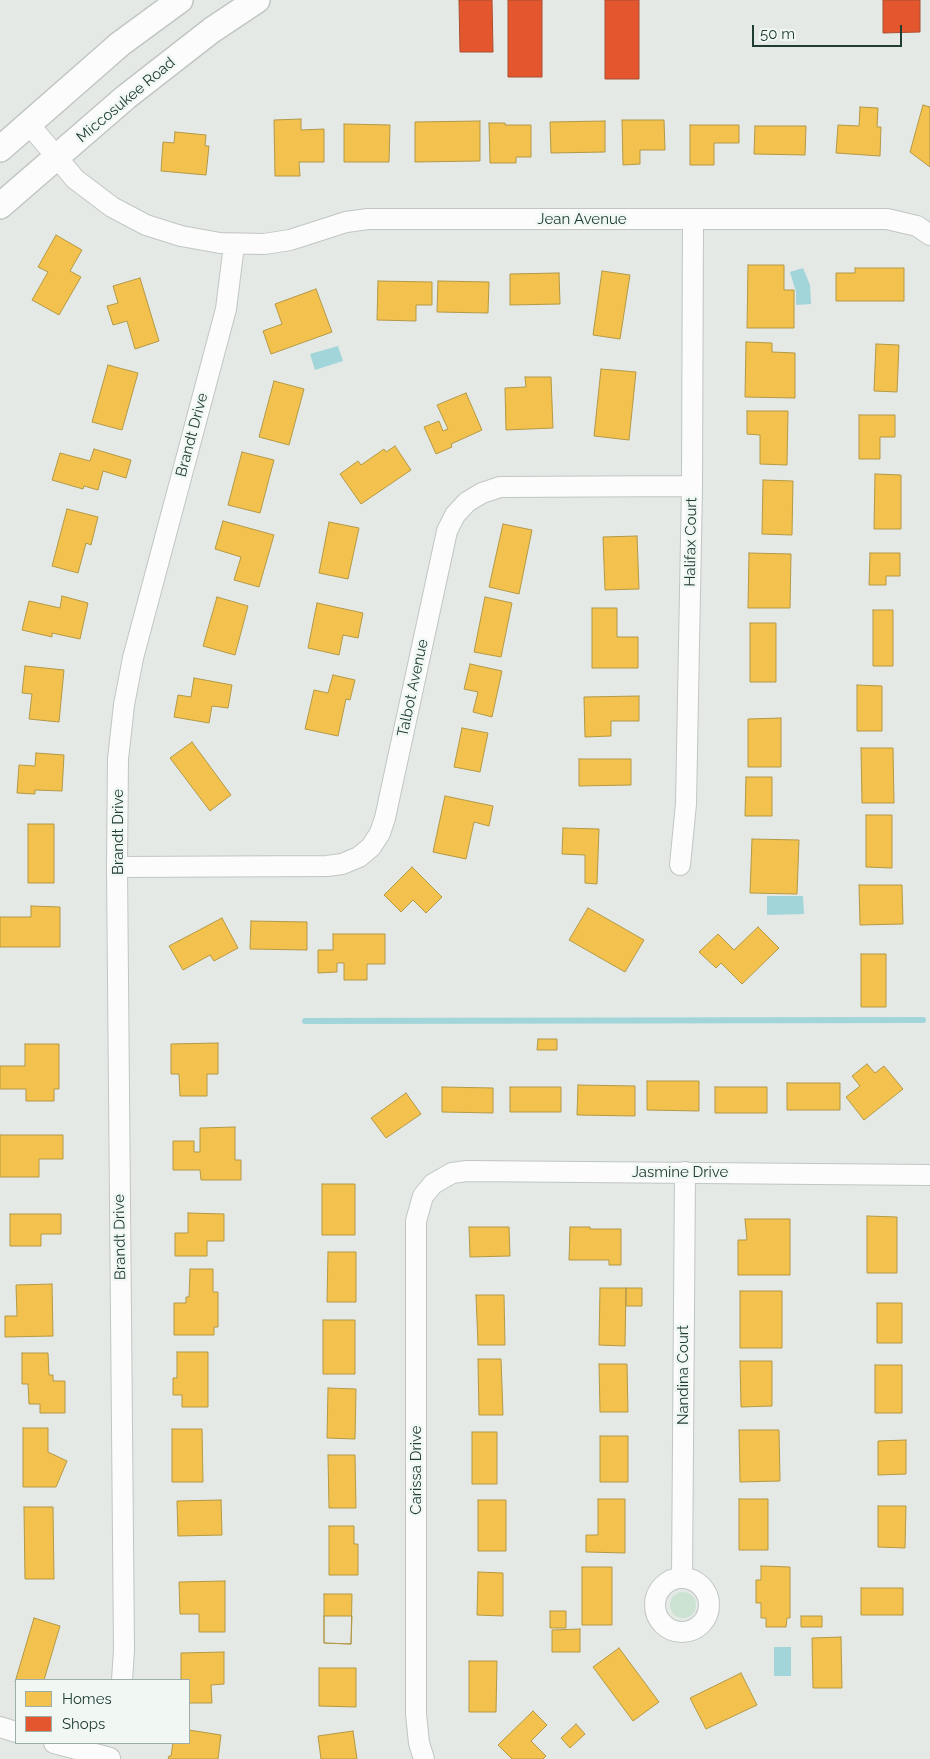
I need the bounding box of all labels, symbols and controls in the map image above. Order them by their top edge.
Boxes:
scale bar [755,15,905,47]
text: 50 m [760,25,795,43]
street label: Miccosukee Road [73,54,179,146]
street label: Jean Avenue [537,210,627,228]
street label: Brandt Drive [172,391,212,479]
street label: Halifax Court [681,497,701,587]
street label: Talbot Avenue [394,638,432,738]
street label: Brandt Drive [109,789,127,875]
street label: Jasmine Drive [632,1163,728,1181]
street label: Brandt Drive [110,1194,130,1280]
street label: Nandina Court [674,1325,692,1425]
street label: Carissa Drive [407,1425,425,1515]
legend [15,1679,190,1744]
text: Homes [62,1690,112,1708]
text: Shops [62,1715,105,1733]

